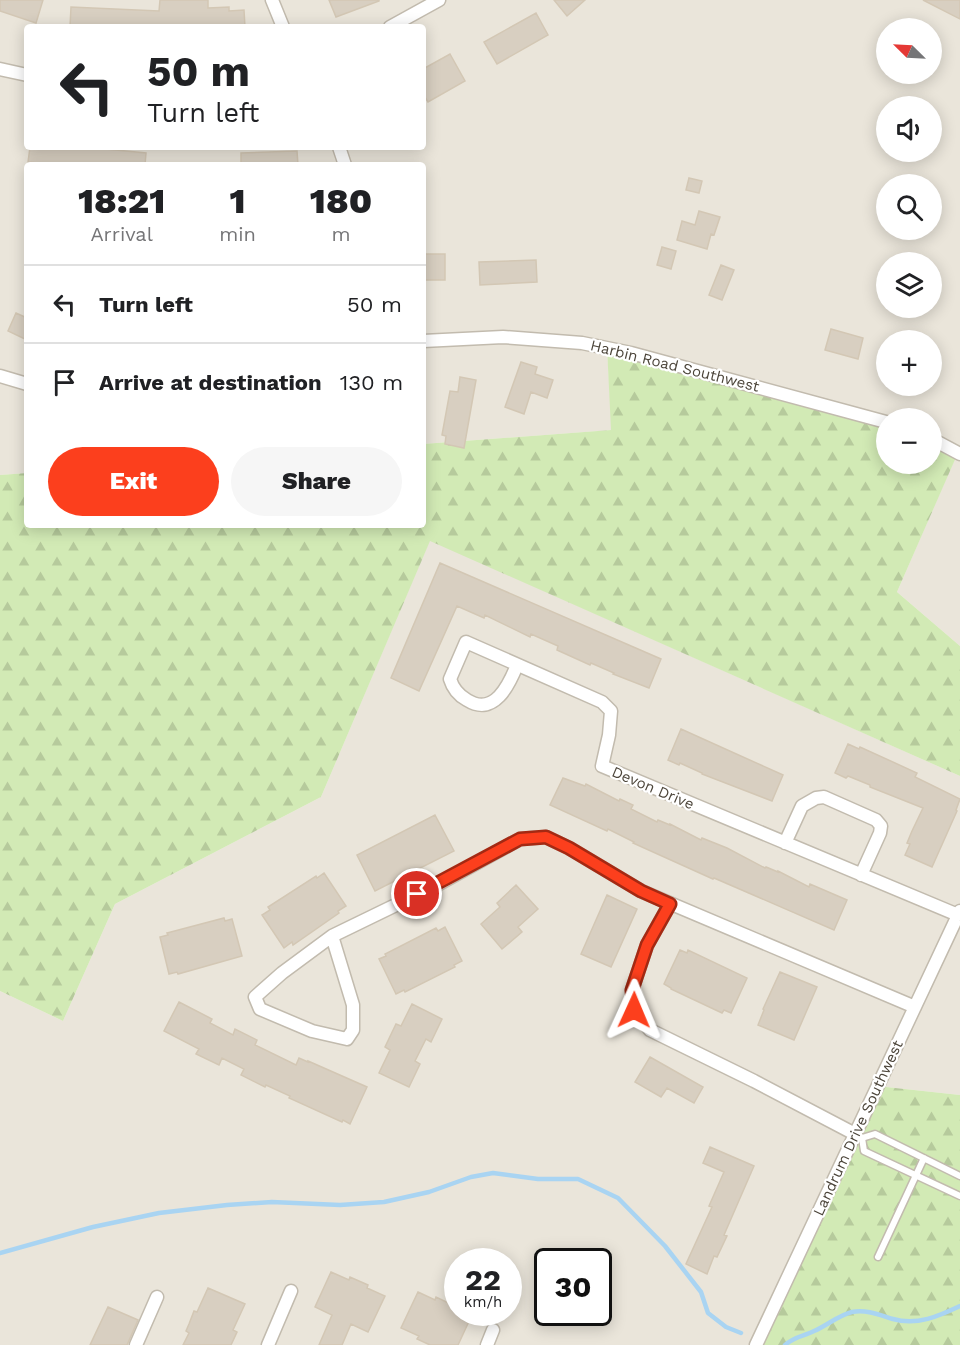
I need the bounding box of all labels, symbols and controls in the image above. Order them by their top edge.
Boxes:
north arrow [876,18,942,84]
map controls [876,18,942,474]
text: 50 m [147,47,250,96]
icon: left [48,48,126,126]
button: sound [876,96,942,162]
text: Turn left [147,97,259,129]
button: search [876,174,942,240]
text: 18:21 [78,180,165,222]
text: 1 [230,180,246,222]
text: 180 [310,180,372,222]
text: Arrival [90,222,153,246]
text: min [219,222,256,246]
text: m [331,222,351,246]
button: layers [876,252,942,318]
icon: left [48,288,81,321]
text: Turn left [99,292,193,317]
text: 50 m [347,292,402,317]
button: + [876,330,942,396]
street label: Harbin Road Southwest [589,336,762,396]
icon: arrive [48,366,81,399]
text: Arrive at destination [99,370,322,395]
text: 130 m [340,370,403,395]
button: − [876,408,942,474]
button: Exit [48,447,219,516]
button: Share [231,447,402,516]
street label: Devon Drive [609,763,697,813]
pin [391,868,442,919]
icon: arrive [400,877,433,910]
position arrow [602,978,666,1042]
street label: Landrum Drive Southwest [809,1037,907,1219]
speed limit sign: 30 [534,1248,612,1326]
text: 22 [465,1262,501,1297]
text: km/h [464,1293,502,1311]

